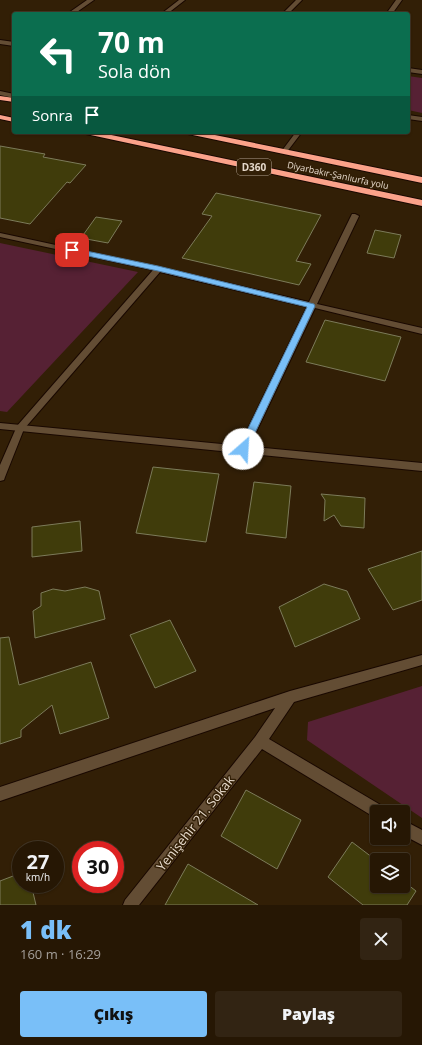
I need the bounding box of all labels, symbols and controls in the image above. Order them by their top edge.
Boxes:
text: 70 m [98,23,165,61]
icon: left [32,28,84,80]
text: Sola dön [98,59,171,83]
icon: arrive [81,104,103,126]
text: Sonra [32,105,73,125]
street label: Diyarbakır-Şanlıurfa yolu [286,158,390,192]
road number: D360 [237,159,271,175]
pin [55,233,89,267]
icon: arrive [61,239,83,261]
position arrow [222,428,264,470]
street label: Yenişehir 21. Sokak [152,771,238,875]
map controls [370,805,410,893]
button: sound [370,805,410,845]
speed limit sign: 30 [72,841,124,893]
text: 27 [27,848,49,875]
button: layers [370,853,410,893]
text: km/h [26,870,50,884]
text: 1 dk [20,913,72,946]
button: close [360,918,402,960]
text: 160 m · 16:29 [20,945,101,963]
button: Çıkış [20,991,207,1037]
button: Paylaş [215,991,402,1037]

